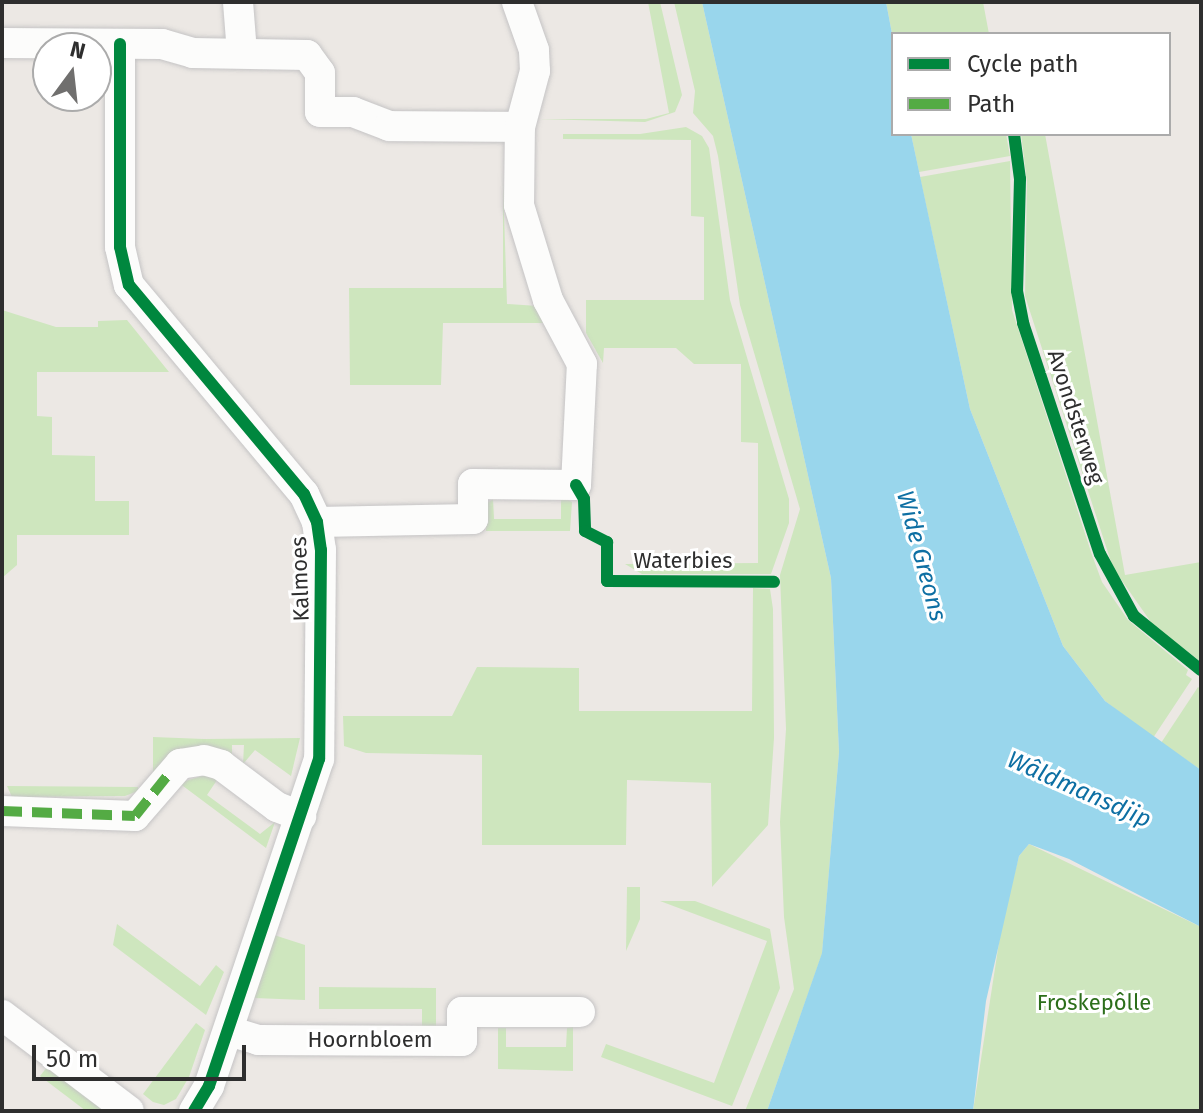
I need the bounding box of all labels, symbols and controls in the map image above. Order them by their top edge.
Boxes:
north arrow [32,32,112,112]
legend [891,32,1171,136]
text: N [67,35,88,65]
text: Cycle path [967,50,1079,78]
text: Path [967,90,1015,118]
street label: Avondsterweg [1042,346,1110,488]
water label: Wide Greons [890,488,952,624]
street label: Kalmoes [285,536,315,622]
street label: Waterbies [633,548,733,574]
water label: Wâldmansdjip [1003,745,1155,835]
park label: Froskepôlle [1037,990,1151,1016]
street label: Hoornbloem [307,1027,433,1053]
scale bar [36,1029,250,1079]
text: 50 m [46,1045,98,1073]

